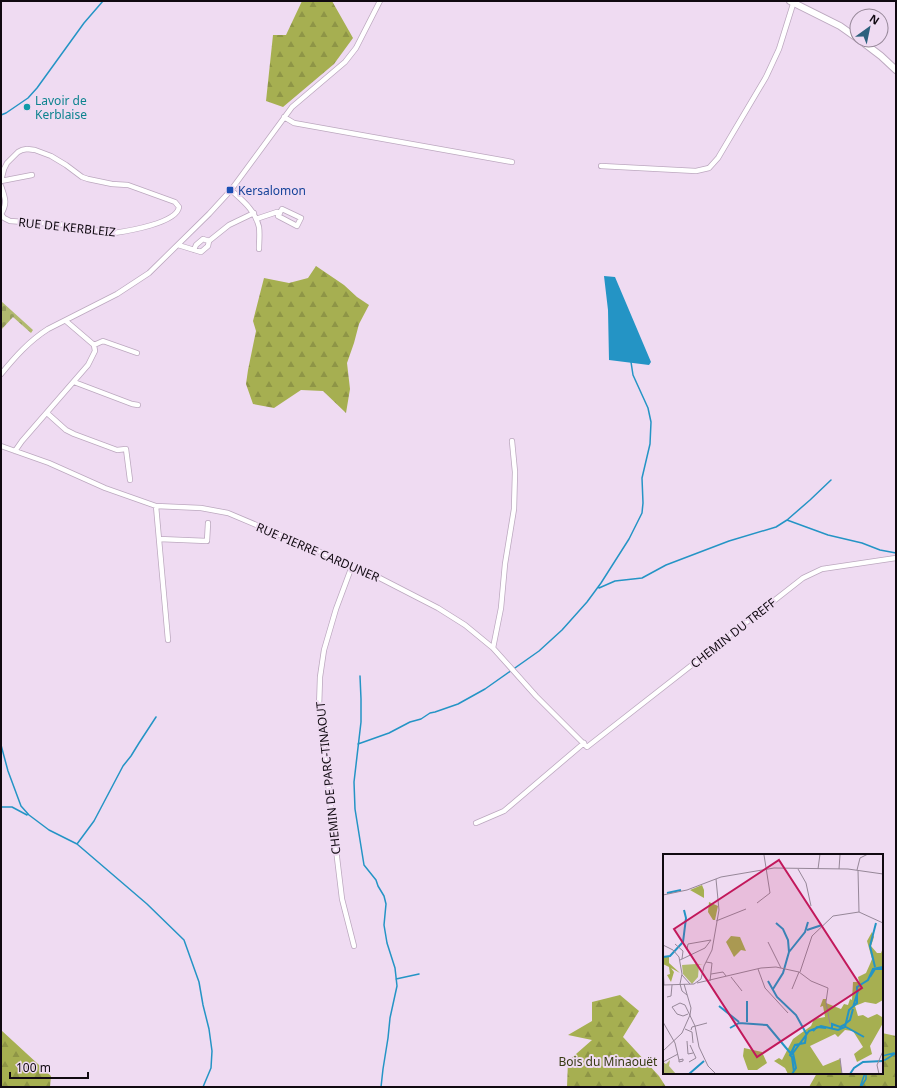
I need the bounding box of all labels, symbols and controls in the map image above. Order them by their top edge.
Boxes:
north arrow [849,8,889,48]
text: N [867,10,883,28]
place label: Lavoir de Kerblaise [35,92,87,123]
marker: Lavoir de Kerblaise [22,102,32,112]
place label: Kersalomon [238,182,306,199]
marker: Kersalomon [225,185,235,195]
street label: RUE DE KERBLEIZ [17,213,117,241]
street label: RUE PIERRE CARDUNER [254,518,383,586]
street label: CHEMIN DU TREFF [687,594,779,672]
street label: CHEMIN DE PARC-TINAOUT [311,700,344,855]
inset map [663,854,883,1074]
park label: Bois du Minaouët [559,1053,658,1070]
scale bar [10,1054,88,1080]
text: 100 m [16,1059,51,1076]

